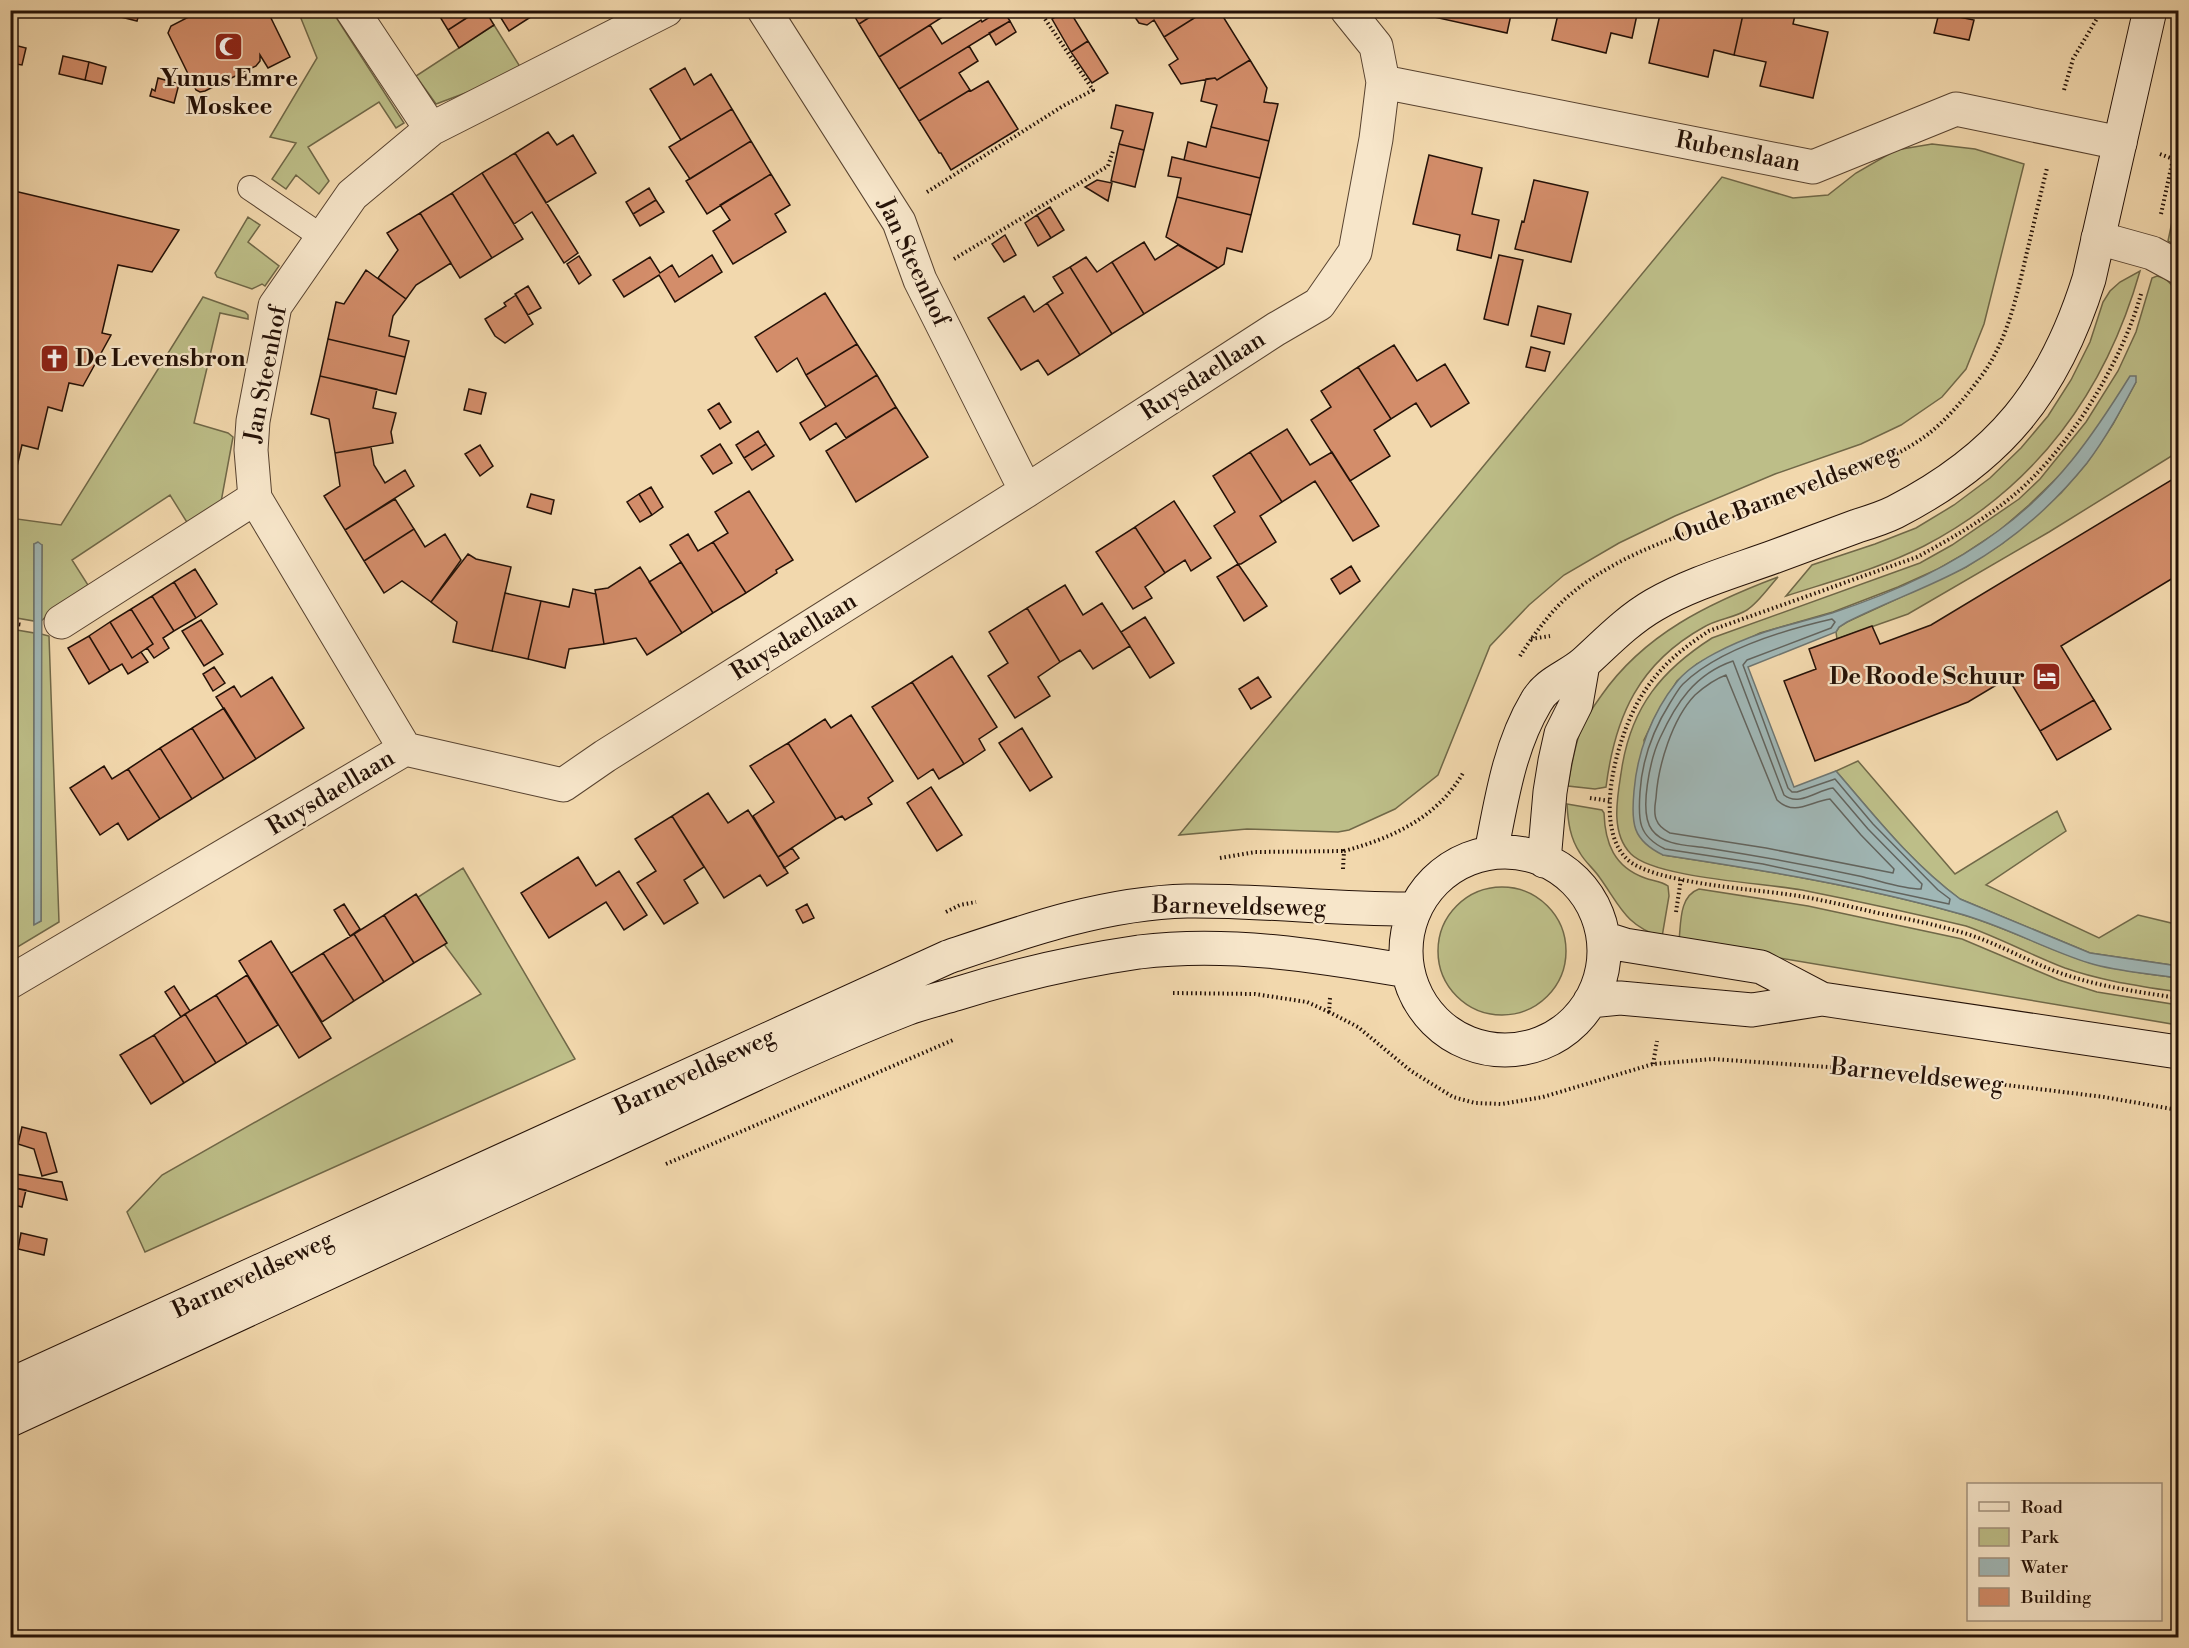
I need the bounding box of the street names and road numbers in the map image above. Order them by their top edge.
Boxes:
street label: Rubenslaan [1673,125,1803,179]
street label: Jan Steenhof [870,192,956,332]
street label: Jan Steenhof [238,302,294,446]
street label: Ruysdaellaan [1135,324,1271,428]
street label: Oude Barneveldseweg [1670,437,1903,551]
street label: Ruysdaellaan [725,586,863,688]
street label: Ruysdaellaan [262,743,400,843]
street label: Barneveldseweg [1151,890,1327,924]
street label: Barneveldseweg [609,1021,781,1123]
street label: Barneveldseweg [1828,1052,2006,1100]
street label: Barneveldseweg [167,1224,339,1326]

